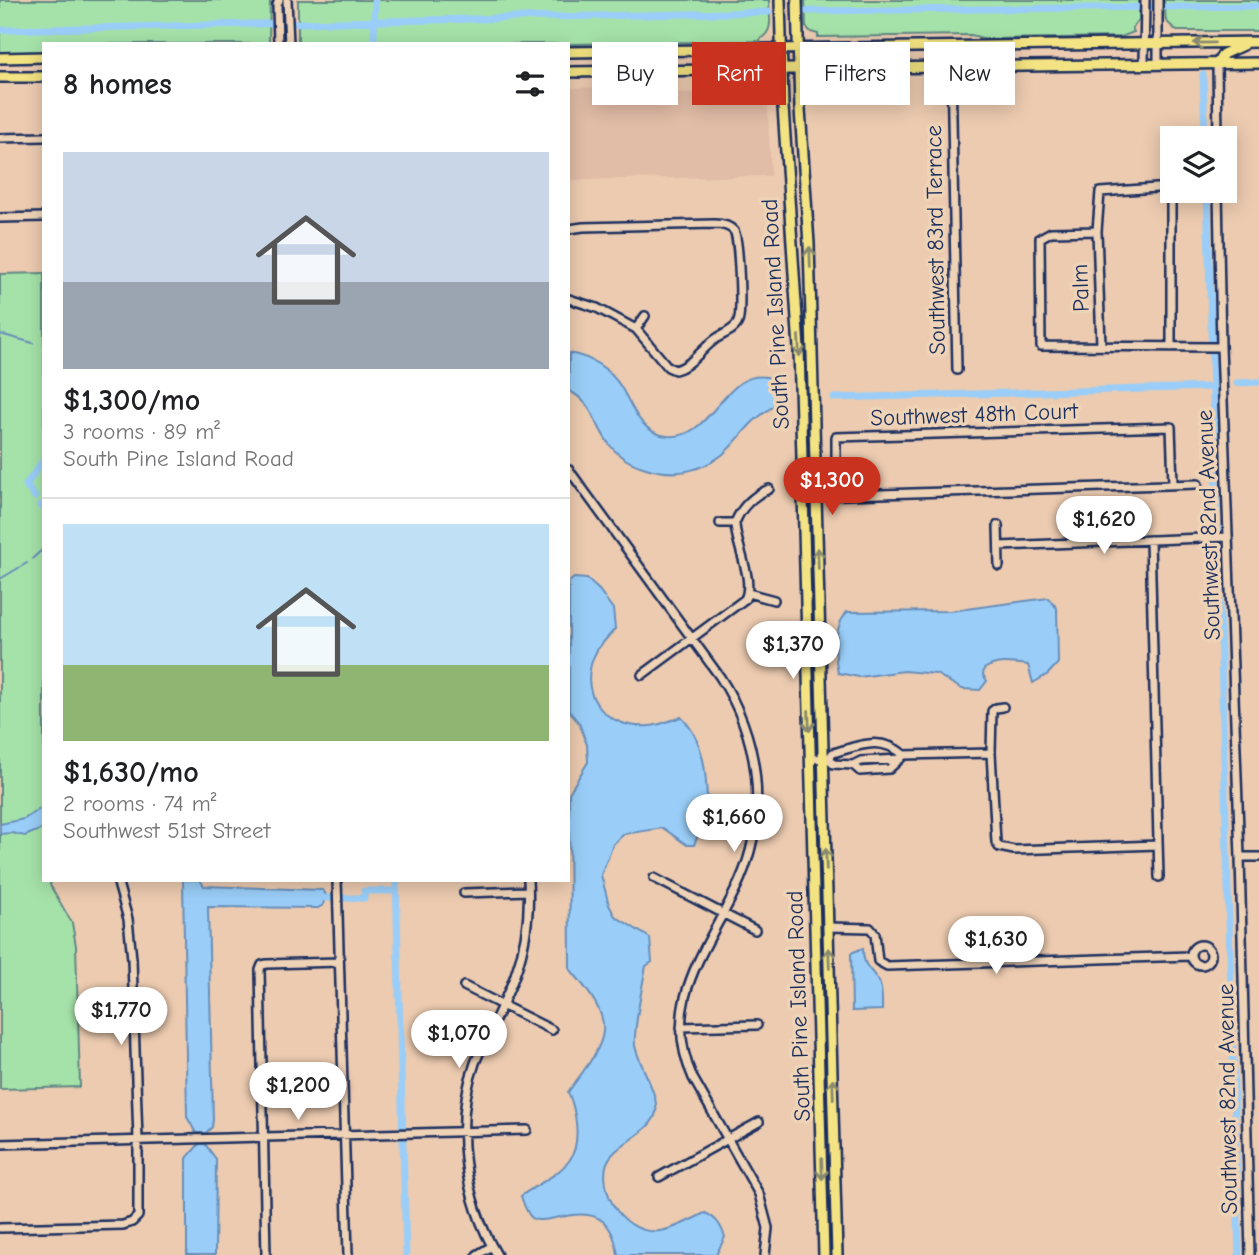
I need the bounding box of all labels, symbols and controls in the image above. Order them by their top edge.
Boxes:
one-way arrow [1193,37,1216,50]
chip: Buy [592,42,678,105]
chip: Rent [692,42,786,105]
chip: Filters [800,42,910,105]
chip: New [924,42,1015,105]
icon: filters [511,65,549,103]
text: 8 homes [63,67,172,102]
street label: Southwest 83rd Terrace [920,125,951,355]
map controls [1160,126,1237,203]
button: layers [1160,126,1237,203]
icon: home [243,197,369,323]
street label: South Pine Island Road [756,198,795,430]
one-way arrow [803,246,816,269]
street label: Palm [1066,264,1095,312]
one-way arrow [792,335,805,358]
text: $1,300/mo [63,383,200,418]
street label: Southwest 48th Court [870,397,1080,432]
street label: Southwest 82nd Avenue [1191,409,1226,641]
text: 3 rooms · 89 m² [63,418,220,445]
text: South Pine Island Road [63,445,294,472]
pin: $1,300 [775,458,889,517]
text: $1,300 [800,466,864,493]
pin: $1,620 [1047,496,1161,556]
text: $1,620 [1072,505,1136,532]
one-way arrow [811,546,825,569]
icon: home [243,569,369,695]
pin: $1,370 [736,622,850,681]
text: $1,370 [762,630,824,657]
one-way arrow [802,709,816,732]
text: $1,630/mo [63,755,199,790]
text: 2 rooms · 74 m² [63,790,216,817]
pin: $1,660 [677,794,791,854]
text: $1,660 [702,803,766,830]
text: Southwest 51st Street [63,817,270,844]
one-way arrow [819,847,833,870]
street label: South Pine Island Road [781,890,816,1122]
pin: $1,630 [939,916,1053,976]
text: $1,630 [964,925,1028,952]
one-way arrow [822,947,835,970]
street label: Southwest 82nd Avenue [1212,983,1243,1215]
pin: $1,770 [64,988,178,1047]
text: $1,770 [90,996,152,1023]
pin: $1,070 [402,1010,516,1070]
text: $1,070 [427,1019,491,1046]
pin: $1,200 [241,1062,355,1122]
text: $1,200 [265,1071,331,1098]
one-way arrow [826,1078,839,1101]
one-way arrow [816,1157,829,1180]

